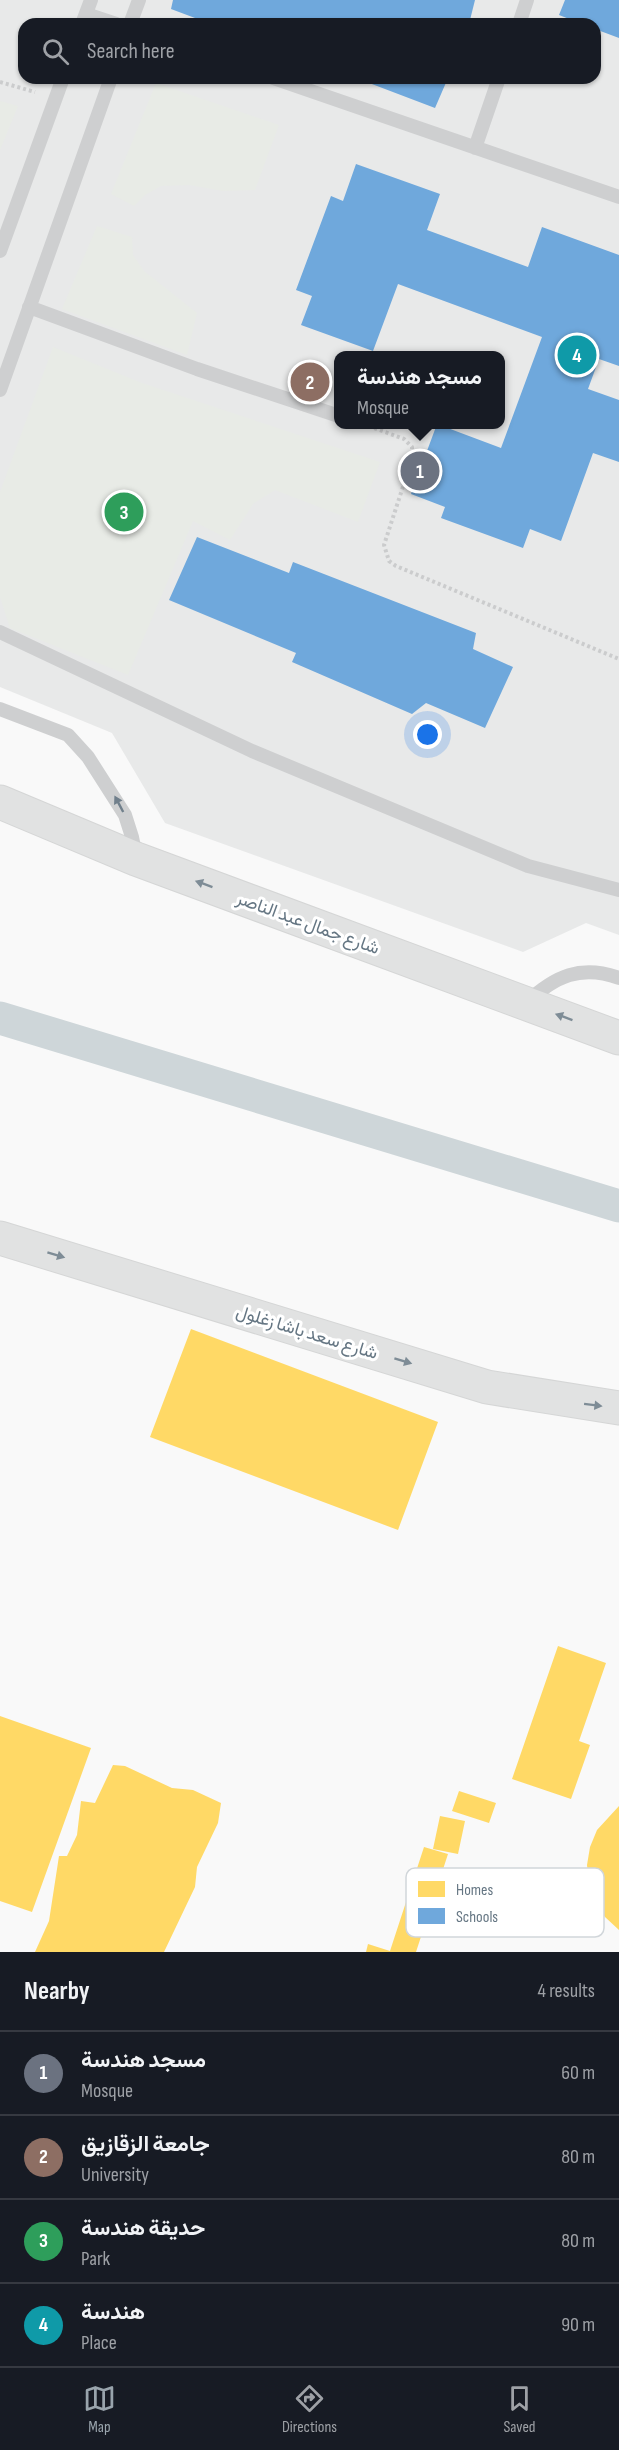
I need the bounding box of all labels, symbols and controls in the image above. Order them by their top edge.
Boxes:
search box [18,18,601,84]
icon: search [39,35,72,68]
text: Search here [87,38,174,65]
pin: 4 [558,332,596,378]
popup [334,351,505,429]
pin: 2 [290,360,330,404]
text: مسجد هندسة [357,364,482,391]
text: Mosque [357,396,409,420]
pin: 1 [400,448,440,494]
pin: 3 [104,490,144,534]
your location [413,720,442,749]
one-way arrow [114,795,124,812]
one-way arrow [195,879,213,889]
street label: شارع جمال عبد الناصر [232,887,382,960]
one-way arrow [555,1012,573,1022]
one-way arrow [47,1251,65,1260]
street label: شارع سعد باشا زغلول [233,1301,380,1365]
one-way arrow [394,1357,412,1366]
one-way arrow [583,1400,602,1409]
legend [406,1868,604,1937]
text: Homes [456,1881,493,1900]
text: Schools [456,1908,498,1927]
text: Nearby [24,1976,90,2007]
text: 4 results [538,1979,595,2003]
text: مسجد هندسة [81,2047,206,2074]
text: 1 [40,2061,47,2085]
text: 60 m [561,2061,595,2085]
text: Mosque [81,2079,133,2103]
text: جامعة الزقازيق [81,2131,210,2158]
text: 2 [39,2145,48,2169]
text: 80 m [561,2145,595,2169]
text: University [81,2163,149,2187]
text: حديقة هندسة [81,2215,205,2242]
text: 3 [39,2229,48,2253]
text: 80 m [561,2229,595,2253]
text: Park [81,2247,110,2271]
text: هندسة [81,2299,145,2326]
text: 4 [39,2313,48,2337]
text: 90 m [561,2313,595,2337]
text: Place [81,2331,117,2355]
tab: Map [83,2382,116,2437]
tab: Directions [282,2382,337,2437]
tab: Saved [503,2382,536,2437]

